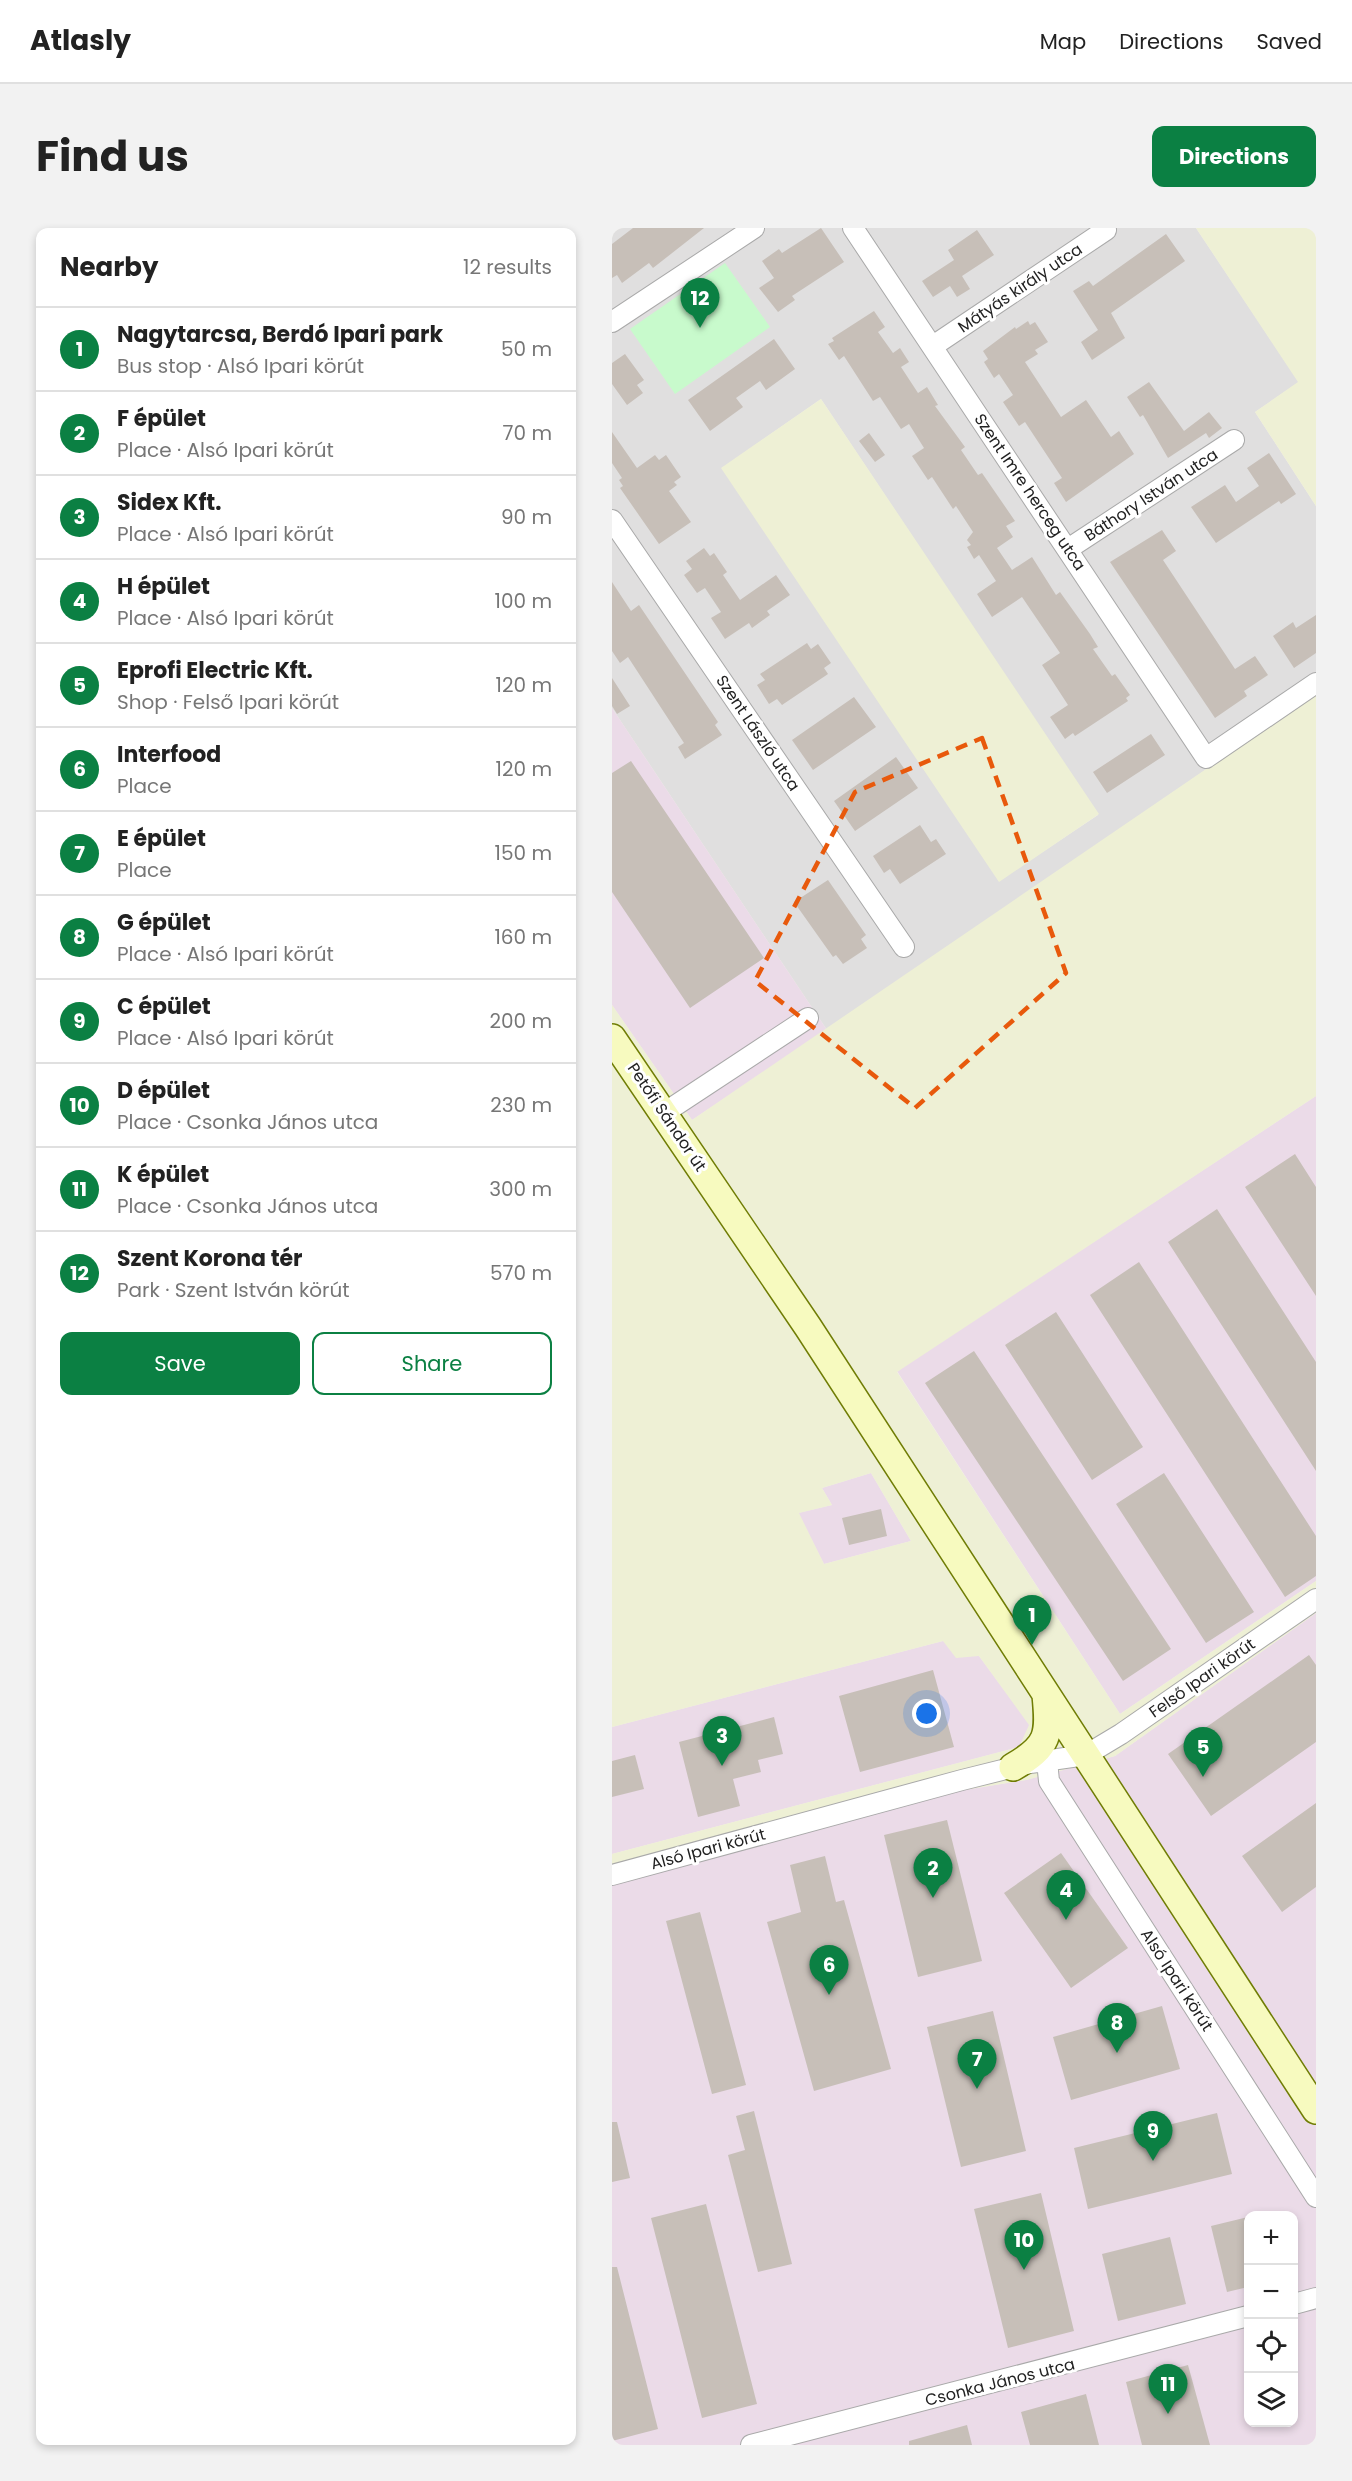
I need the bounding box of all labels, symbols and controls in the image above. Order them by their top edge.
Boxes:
text: Atlasly [30,21,131,60]
text: Map [1040,27,1086,56]
text: Directions [1119,27,1223,56]
text: Saved [1256,27,1322,56]
button: Directions [1152,126,1316,187]
text: Find us [36,127,189,186]
street label: Mátyás király utca [953,238,1087,338]
text: Nearby [60,249,158,285]
text: 12 results [463,253,552,281]
pin: 12 [680,279,719,328]
text: Nagytarcsa, Berdó Ipari park [117,319,443,350]
text: 1 [76,335,83,363]
text: 50 m [501,335,552,363]
text: Bus stop · Alsó Ipari körút [117,352,364,380]
text: F épület [117,403,206,434]
street label: Szent Imre herceg utca [969,409,1091,575]
text: 2 [74,419,85,447]
text: 70 m [503,419,552,447]
text: Place · Alsó Ipari körút [117,436,334,464]
street label: Báthory István utca [1080,443,1222,547]
text: Sidex Kft. [117,487,222,518]
text: 3 [73,503,86,531]
text: 90 m [501,503,552,531]
text: Place · Alsó Ipari körút [117,520,334,548]
text: H épület [117,571,210,602]
text: 4 [73,587,86,615]
text: 100 m [495,587,552,615]
text: Place · Alsó Ipari körút [117,604,334,632]
text: Eprofi Electric Kft. [117,655,313,686]
street label: Szent László utca [711,670,805,796]
text: 5 [73,671,86,699]
text: 120 m [496,671,552,699]
text: Shop · Felső Ipari körút [117,688,339,716]
text: Interfood [117,739,221,770]
text: 6 [73,755,86,783]
text: 120 m [496,755,552,783]
text: Place [117,772,172,800]
text: E épület [117,823,206,854]
text: 7 [74,839,85,867]
text: 150 m [495,839,552,867]
text: Place [117,856,172,884]
text: G épület [117,907,211,938]
text: 8 [73,923,86,951]
text: 160 m [494,923,552,951]
text: Place · Alsó Ipari körút [117,940,334,968]
text: C épület [117,991,211,1022]
text: 9 [73,1007,86,1035]
text: 200 m [489,1007,552,1035]
text: Place · Alsó Ipari körút [117,1024,334,1052]
street label: Petőfi Sándor út [622,1058,712,1176]
text: D épület [117,1075,210,1106]
text: 10 [69,1091,90,1119]
text: 230 m [490,1091,552,1119]
text: Place · Csonka János utca [117,1108,378,1136]
text: K épület [117,1159,209,1190]
text: 11 [72,1175,87,1203]
text: 300 m [489,1175,552,1203]
text: Place · Csonka János utca [117,1192,378,1220]
text: Szent Korona tér [117,1243,303,1274]
text: 12 [70,1259,89,1287]
text: 570 m [490,1259,552,1287]
text: Park · Szent István körút [117,1276,350,1304]
button: Save [60,1332,300,1395]
button: Share [312,1332,552,1395]
pin: 1 [1012,1596,1052,1645]
street label: Felső Ipari körút [1144,1633,1260,1723]
your location [912,1699,941,1728]
pin: 3 [702,1716,742,1766]
pin: 5 [1184,1728,1222,1777]
street label: Alsó Ipari körút [648,1823,768,1875]
pin: 2 [914,1848,952,1898]
pin: 4 [1046,1870,1086,1920]
street label: Alsó Ipari körút [1135,1924,1219,2036]
pin: 6 [810,1946,848,1995]
pin: 8 [1098,2004,1136,2053]
pin: 7 [958,2040,997,2089]
pin: 9 [1134,2112,1172,2161]
map controls [1244,2211,1298,2427]
button: + [1244,2211,1298,2265]
pin: 10 [1004,2220,1044,2270]
button: − [1244,2265,1298,2319]
button: locate [1244,2319,1298,2373]
street label: Csonka János utca [923,2352,1077,2412]
pin: 11 [1148,2364,1188,2414]
button: layers [1244,2373,1298,2427]

